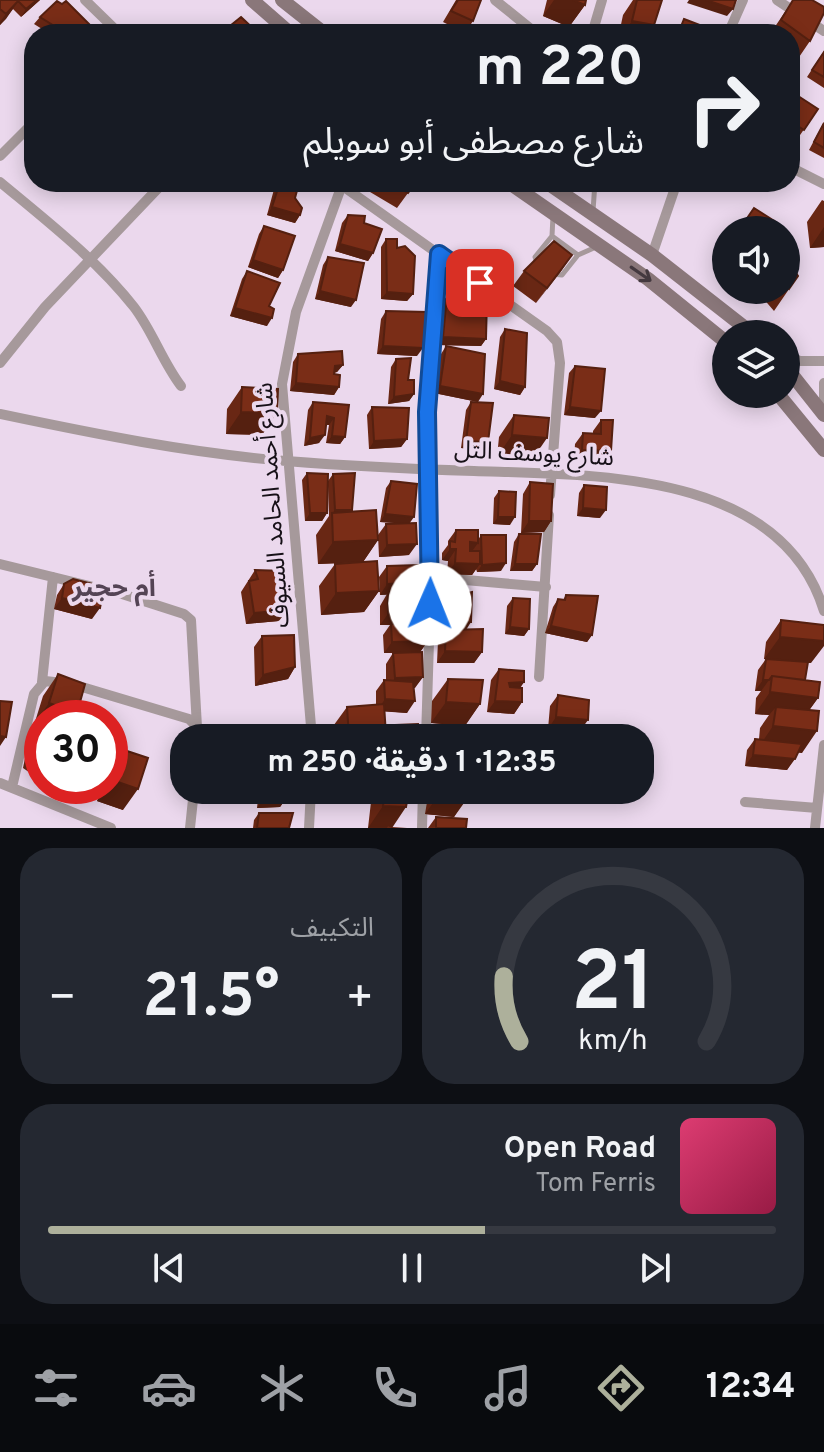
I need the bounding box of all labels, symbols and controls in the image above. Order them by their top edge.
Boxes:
text: 220 m [476,35,644,105]
icon: right [672,56,776,160]
text: شارع مصطفى أبو سويلم [303,121,644,167]
map controls [712,216,800,408]
button: sound [712,216,800,304]
pin [446,249,514,317]
icon: arrive [458,261,502,305]
one-way arrow [630,266,652,282]
button: layers [712,320,800,408]
street label: شارع أحمد الحامد السيوف [247,381,298,629]
street label: شارع يوسف التل [453,436,615,474]
position arrow [388,562,472,646]
district label: أم حجير [71,570,156,607]
speed limit sign: 30 [24,700,128,804]
text: 12:35 · 1 دقيقة · 250 m [267,745,557,782]
text: التكييف [290,913,374,946]
text: 21 [571,935,655,1040]
text: 21.5° [142,962,280,1038]
text: − [48,972,76,1028]
text: + [346,972,374,1028]
text: km/h [578,1024,648,1060]
text: Open Road [504,1131,656,1168]
text: Tom Ferris [535,1168,656,1201]
icon: previous [147,1246,191,1290]
icon: pause [390,1246,434,1290]
icon: next [633,1246,677,1290]
icon: filters [28,1360,84,1416]
icon: car [141,1360,197,1416]
icon: climate [254,1360,310,1416]
icon: phone [367,1360,423,1416]
icon: music [480,1360,536,1416]
icon: directions [593,1360,649,1416]
text: 12:34 [706,1365,796,1411]

